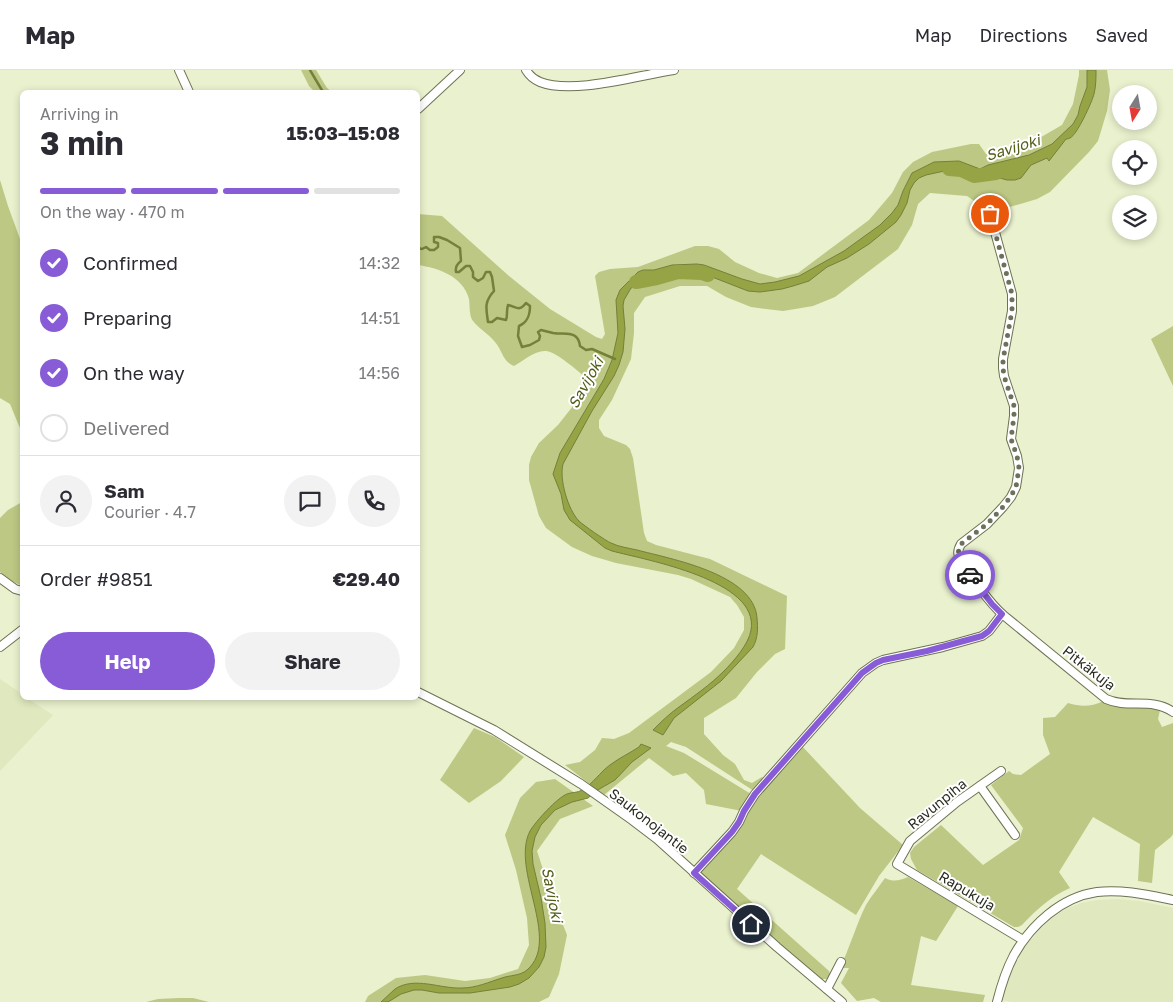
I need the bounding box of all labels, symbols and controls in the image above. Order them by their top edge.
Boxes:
text: Map [25,20,75,49]
text: Map [915,24,951,46]
text: Directions [979,24,1067,46]
text: Saved [1095,24,1148,46]
north arrow [1112,85,1158,130]
map controls [1112,85,1157,240]
text: Arriving in [40,104,119,124]
text: 15:03–15:08 [287,121,400,144]
text: 3 min [40,124,124,162]
water label: Savijoki [983,130,1044,165]
button: locate [1112,140,1157,185]
pin [969,193,1011,235]
button: layers [1112,195,1157,240]
icon: bag [976,200,1004,228]
text: On the way · 470 m [40,202,185,222]
icon: check [40,249,68,277]
text: Confirmed [83,251,178,274]
text: 14:32 [359,253,400,273]
icon: check [40,304,68,332]
text: Preparing [83,306,172,329]
text: 14:51 [361,308,400,328]
water label: Savijoki [564,352,608,412]
icon: check [40,359,68,387]
text: On the way [83,361,185,384]
text: 14:56 [359,363,400,383]
text: Delivered [83,416,170,439]
button: person [40,475,92,527]
button: chat [284,475,336,527]
button: phone [348,475,400,527]
text: Sam [104,479,144,502]
text: Courier · 4.7 [104,502,196,522]
courier [945,550,995,600]
icon: car [956,561,984,589]
text: Order #9851 [40,567,152,590]
text: €29.40 [333,567,400,590]
button: Help [40,632,215,690]
button: Share [225,632,400,690]
street label: Pitkäkuja [1060,642,1119,693]
street label: Ravunpiha [904,775,970,832]
street label: Saukonojantie [606,784,692,857]
water label: Savijoki [538,866,568,926]
street label: Rapukuja [936,867,998,914]
pin [730,903,772,945]
icon: home [737,910,765,938]

